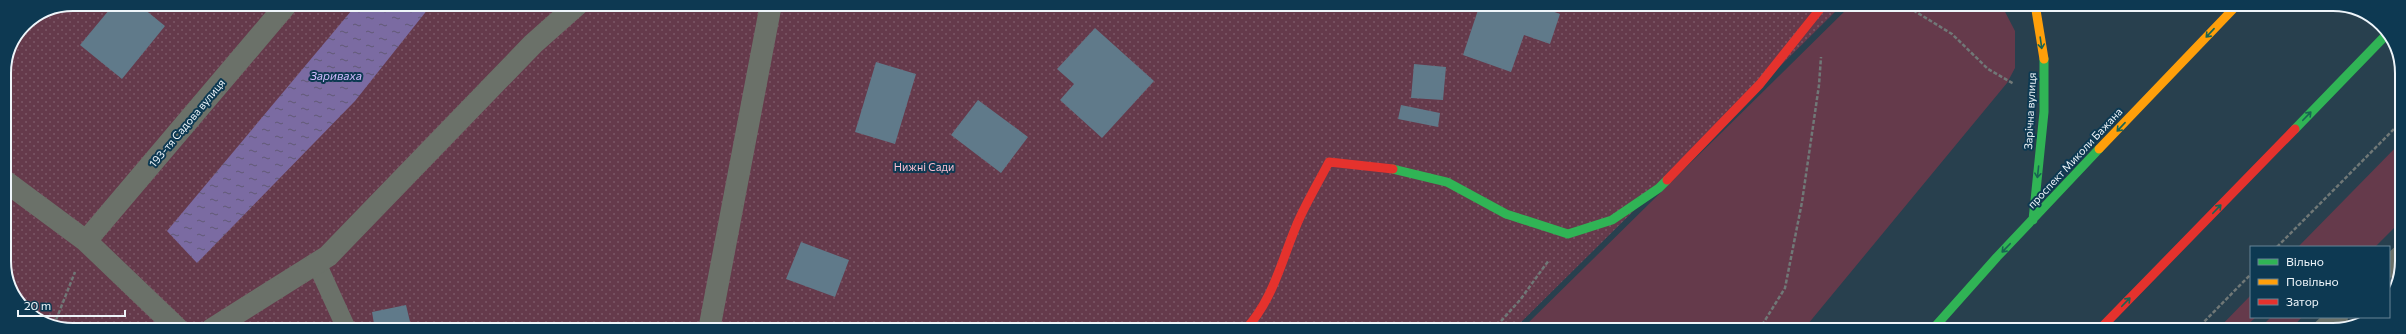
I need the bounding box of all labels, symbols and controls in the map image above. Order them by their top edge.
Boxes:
one-way arrow [2205,28,2215,38]
one-way arrow [2038,36,2045,49]
water label: Зариваха [310,68,362,82]
street label: Зарічна вулиця [2021,72,2038,150]
street label: 193-тя Садова вулиця [146,76,227,169]
street label: проспект Миколи Бажана [2025,105,2125,211]
one-way arrow [2303,111,2312,121]
one-way arrow [2116,122,2126,132]
park label: Нижні Сади [894,160,954,173]
one-way arrow [2034,165,2042,178]
one-way arrow [2212,204,2222,214]
one-way arrow [2001,243,2011,253]
legend [2250,246,2390,318]
text: Вільно [2286,254,2324,268]
text: Повільно [2286,274,2339,288]
scale bar [18,292,125,318]
text: Затор [2286,294,2319,308]
one-way arrow [2121,297,2131,307]
text: 20 m [24,298,51,312]

